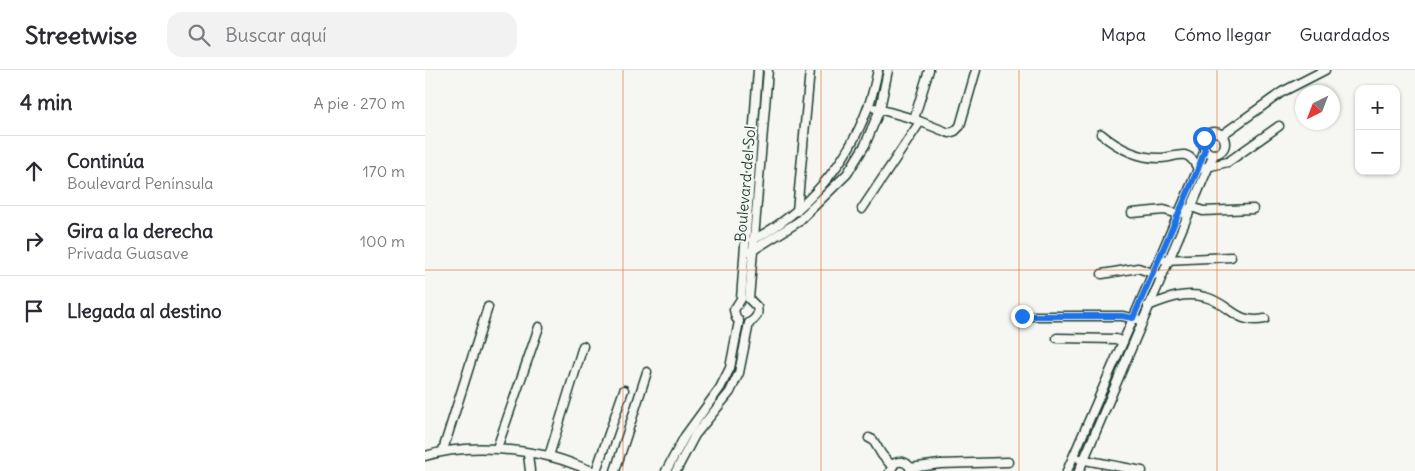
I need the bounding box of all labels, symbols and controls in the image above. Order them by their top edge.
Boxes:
search box [167,12,517,57]
text: Streetwise [25,20,137,50]
icon: search [185,21,213,49]
text: Buscar aquí [225,23,327,47]
text: Mapa [1101,23,1146,46]
text: Cómo llegar [1174,23,1271,46]
text: Guardados [1299,23,1390,46]
north arrow [1295,85,1340,130]
map controls [1355,85,1400,175]
button: + [1355,85,1400,130]
text: 4 min [20,89,72,116]
text: A pie · 270 m [313,93,405,113]
street label: Boulevard del Sol [730,125,760,243]
route start [1193,127,1216,150]
button: − [1355,130,1400,175]
text: Continúa [67,149,144,173]
icon: ahead [20,157,48,185]
text: 170 m [362,161,405,181]
text: Boulevard Península [67,173,214,193]
text: Gira a la derecha [67,219,213,243]
icon: right [20,227,48,255]
text: 100 m [360,231,405,251]
text: Privada Guasave [67,243,189,263]
icon: arrive [20,297,48,325]
text: Llegada al destino [67,299,222,323]
route end [1011,305,1034,328]

